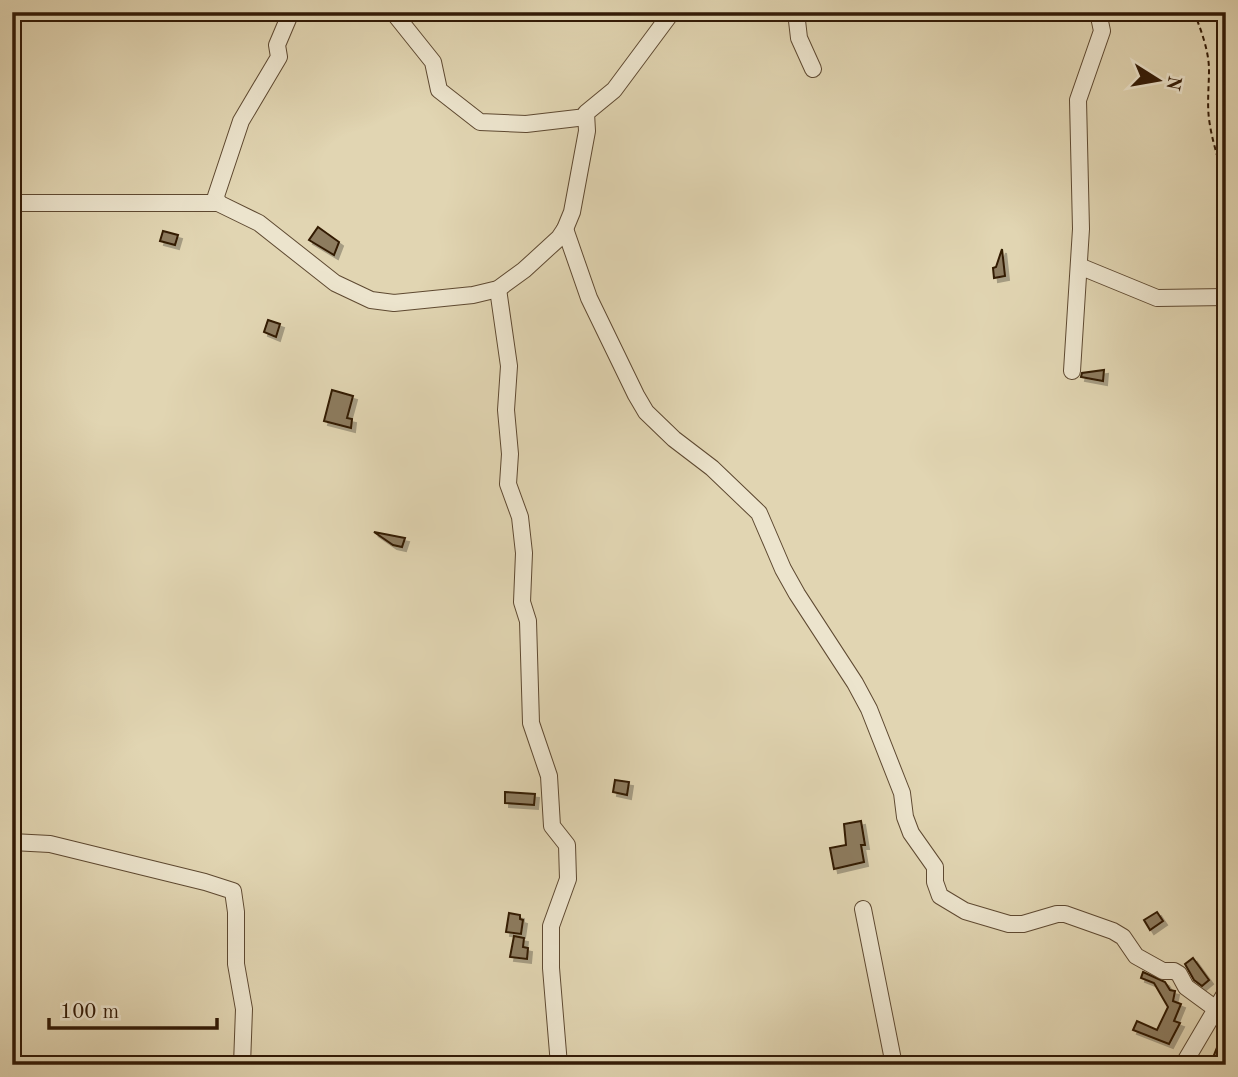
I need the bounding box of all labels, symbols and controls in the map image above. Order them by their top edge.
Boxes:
north arrow [1122,46,1192,116]
text: N [1161,74,1183,92]
scale bar [49,986,217,1030]
text: 100 m [60,1002,119,1023]

